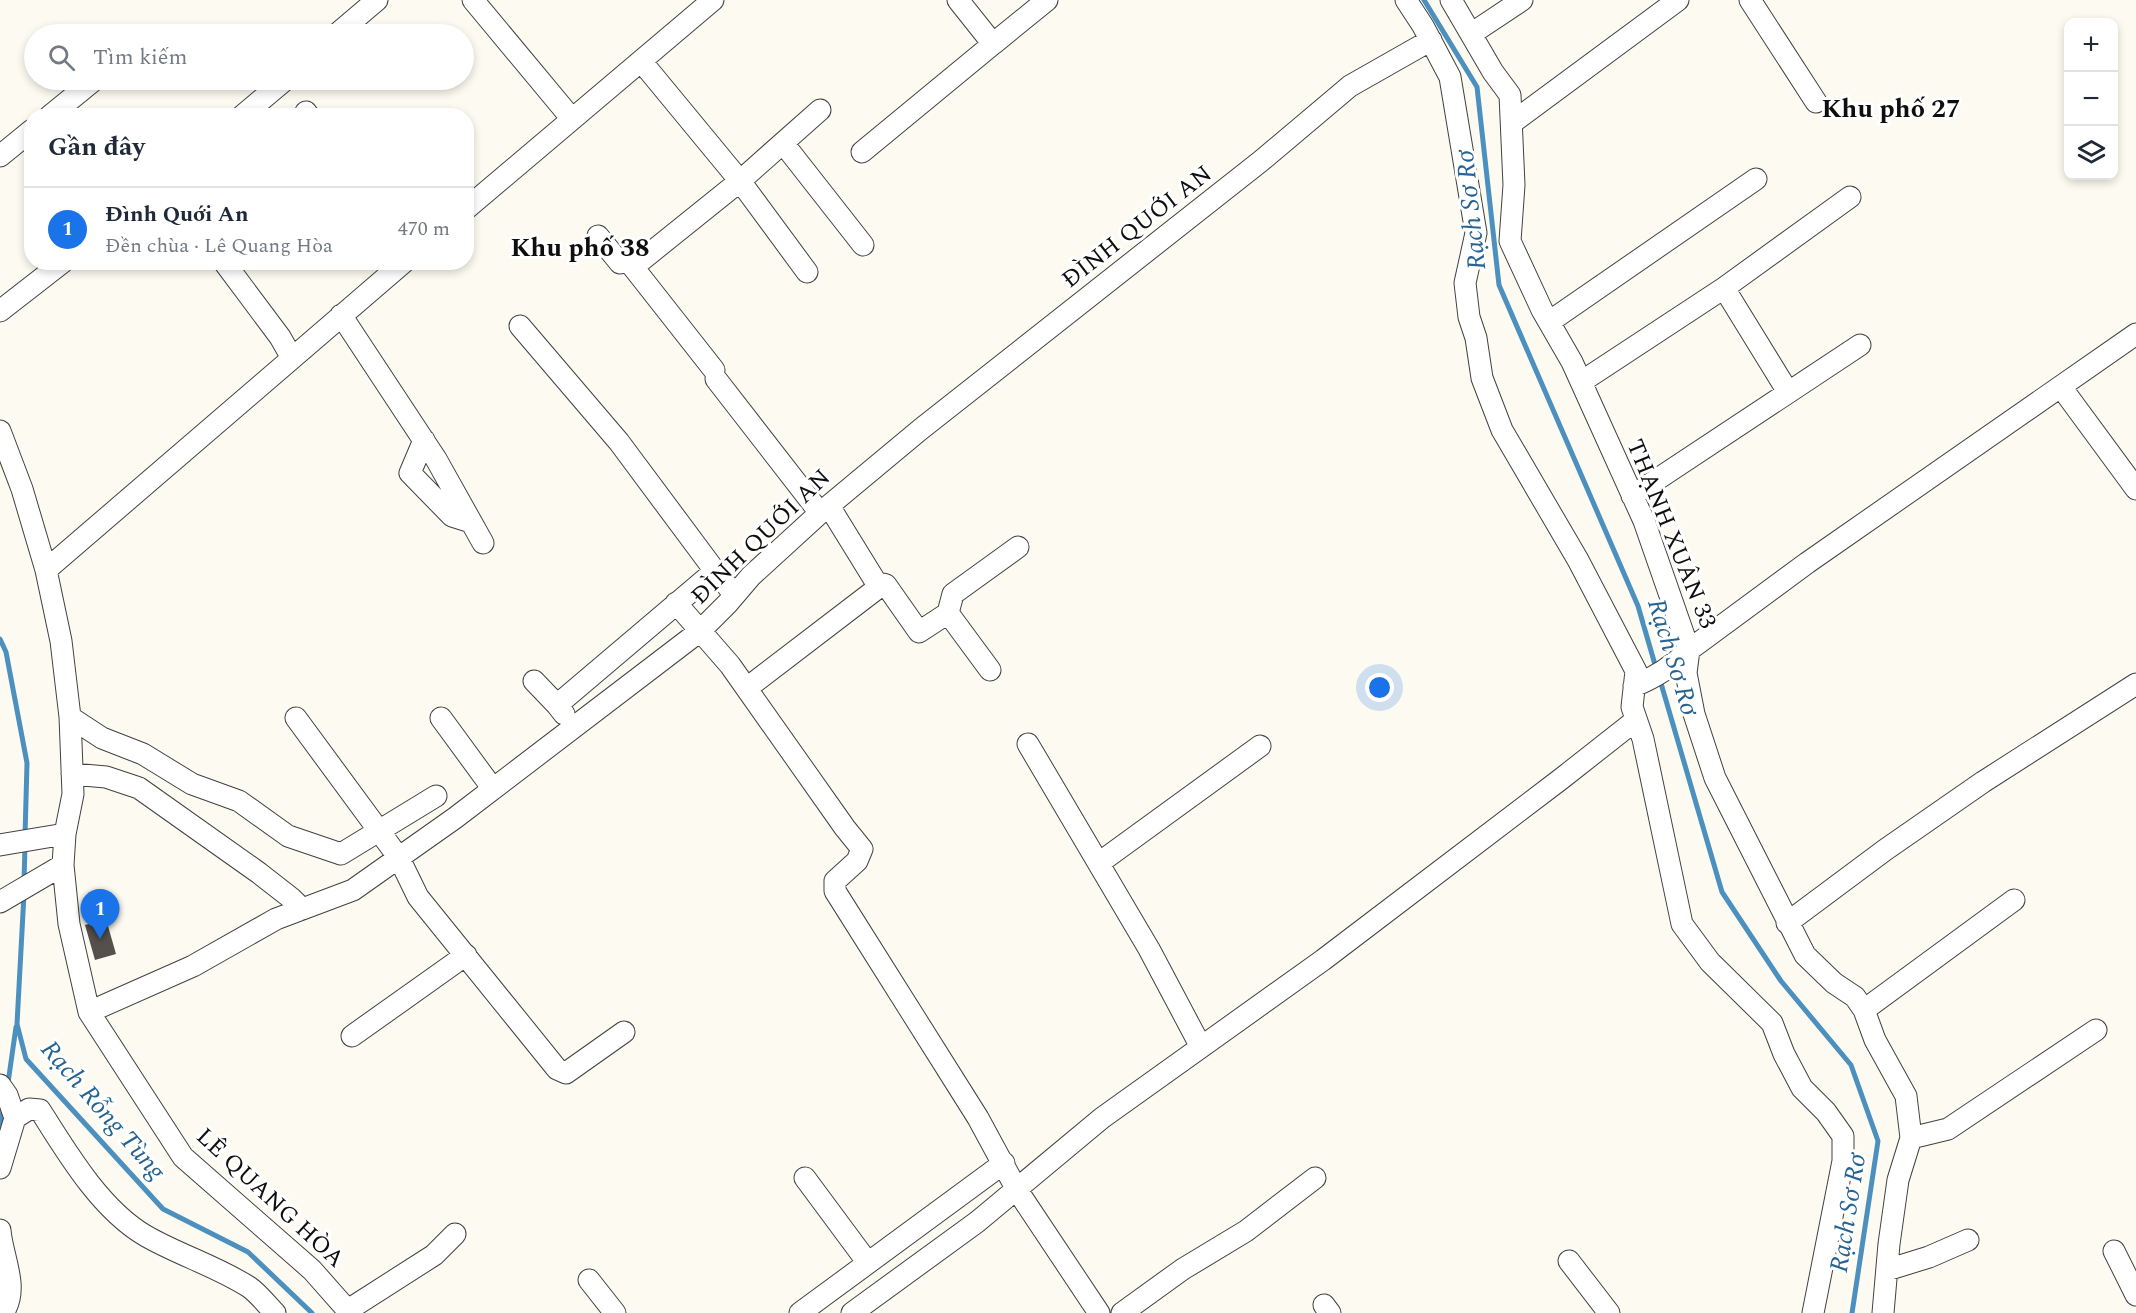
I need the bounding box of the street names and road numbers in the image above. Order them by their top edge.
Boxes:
street label: ĐÌNH QUỚI AN [1054,157,1220,297]
street label: THẠNH XUÂN 33 [1617,434,1725,634]
street label: ĐÌNH QUỚI AN [683,461,839,613]
street label: LÊ QUANG HÒA [188,1119,352,1277]

